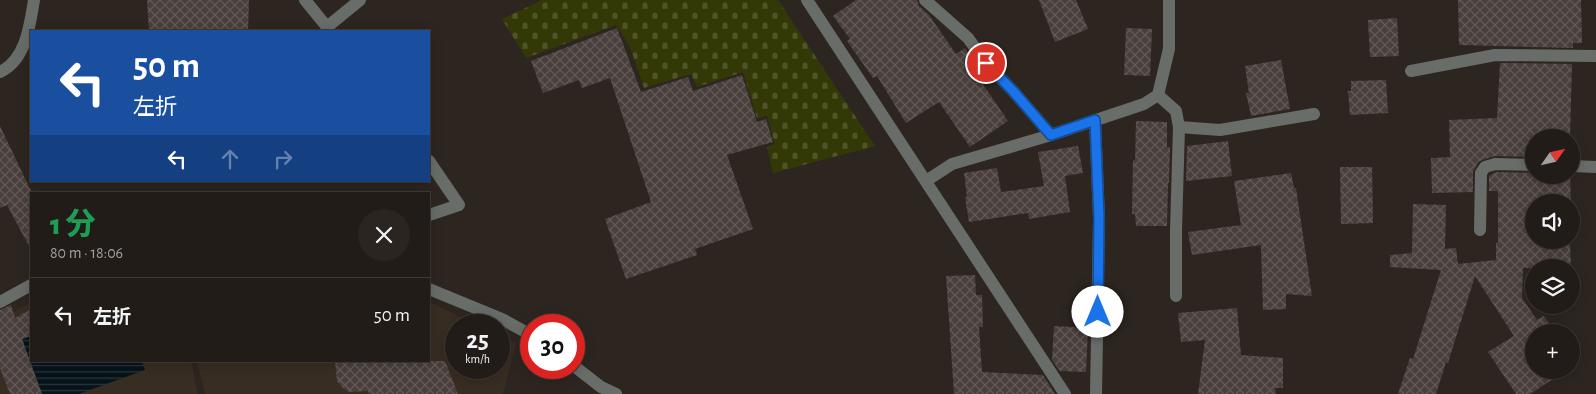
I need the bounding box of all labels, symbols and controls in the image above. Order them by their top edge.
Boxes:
pin [965,42,1007,84]
text: 50 m [133,49,200,84]
icon: arrive [972,49,1000,77]
icon: left [50,50,115,115]
text: 左折 [133,96,177,118]
north arrow [1525,129,1580,184]
map controls [1525,129,1580,379]
icon: left [163,145,191,173]
icon: ahead [216,145,244,173]
icon: right [269,145,297,173]
button: sound [1525,194,1580,249]
button: close [358,209,410,261]
text: 1 分 [50,210,95,240]
text: 80 m · 18:06 [50,245,123,261]
button: layers [1525,259,1580,314]
position arrow [1071,285,1123,337]
icon: left [50,301,78,329]
text: 50 m [374,306,410,325]
text: 左折 [93,308,131,327]
speed limit sign: 30 [520,314,585,379]
button: + [1525,324,1580,379]
text: 25 [466,328,489,353]
text: km/h [465,353,490,365]

